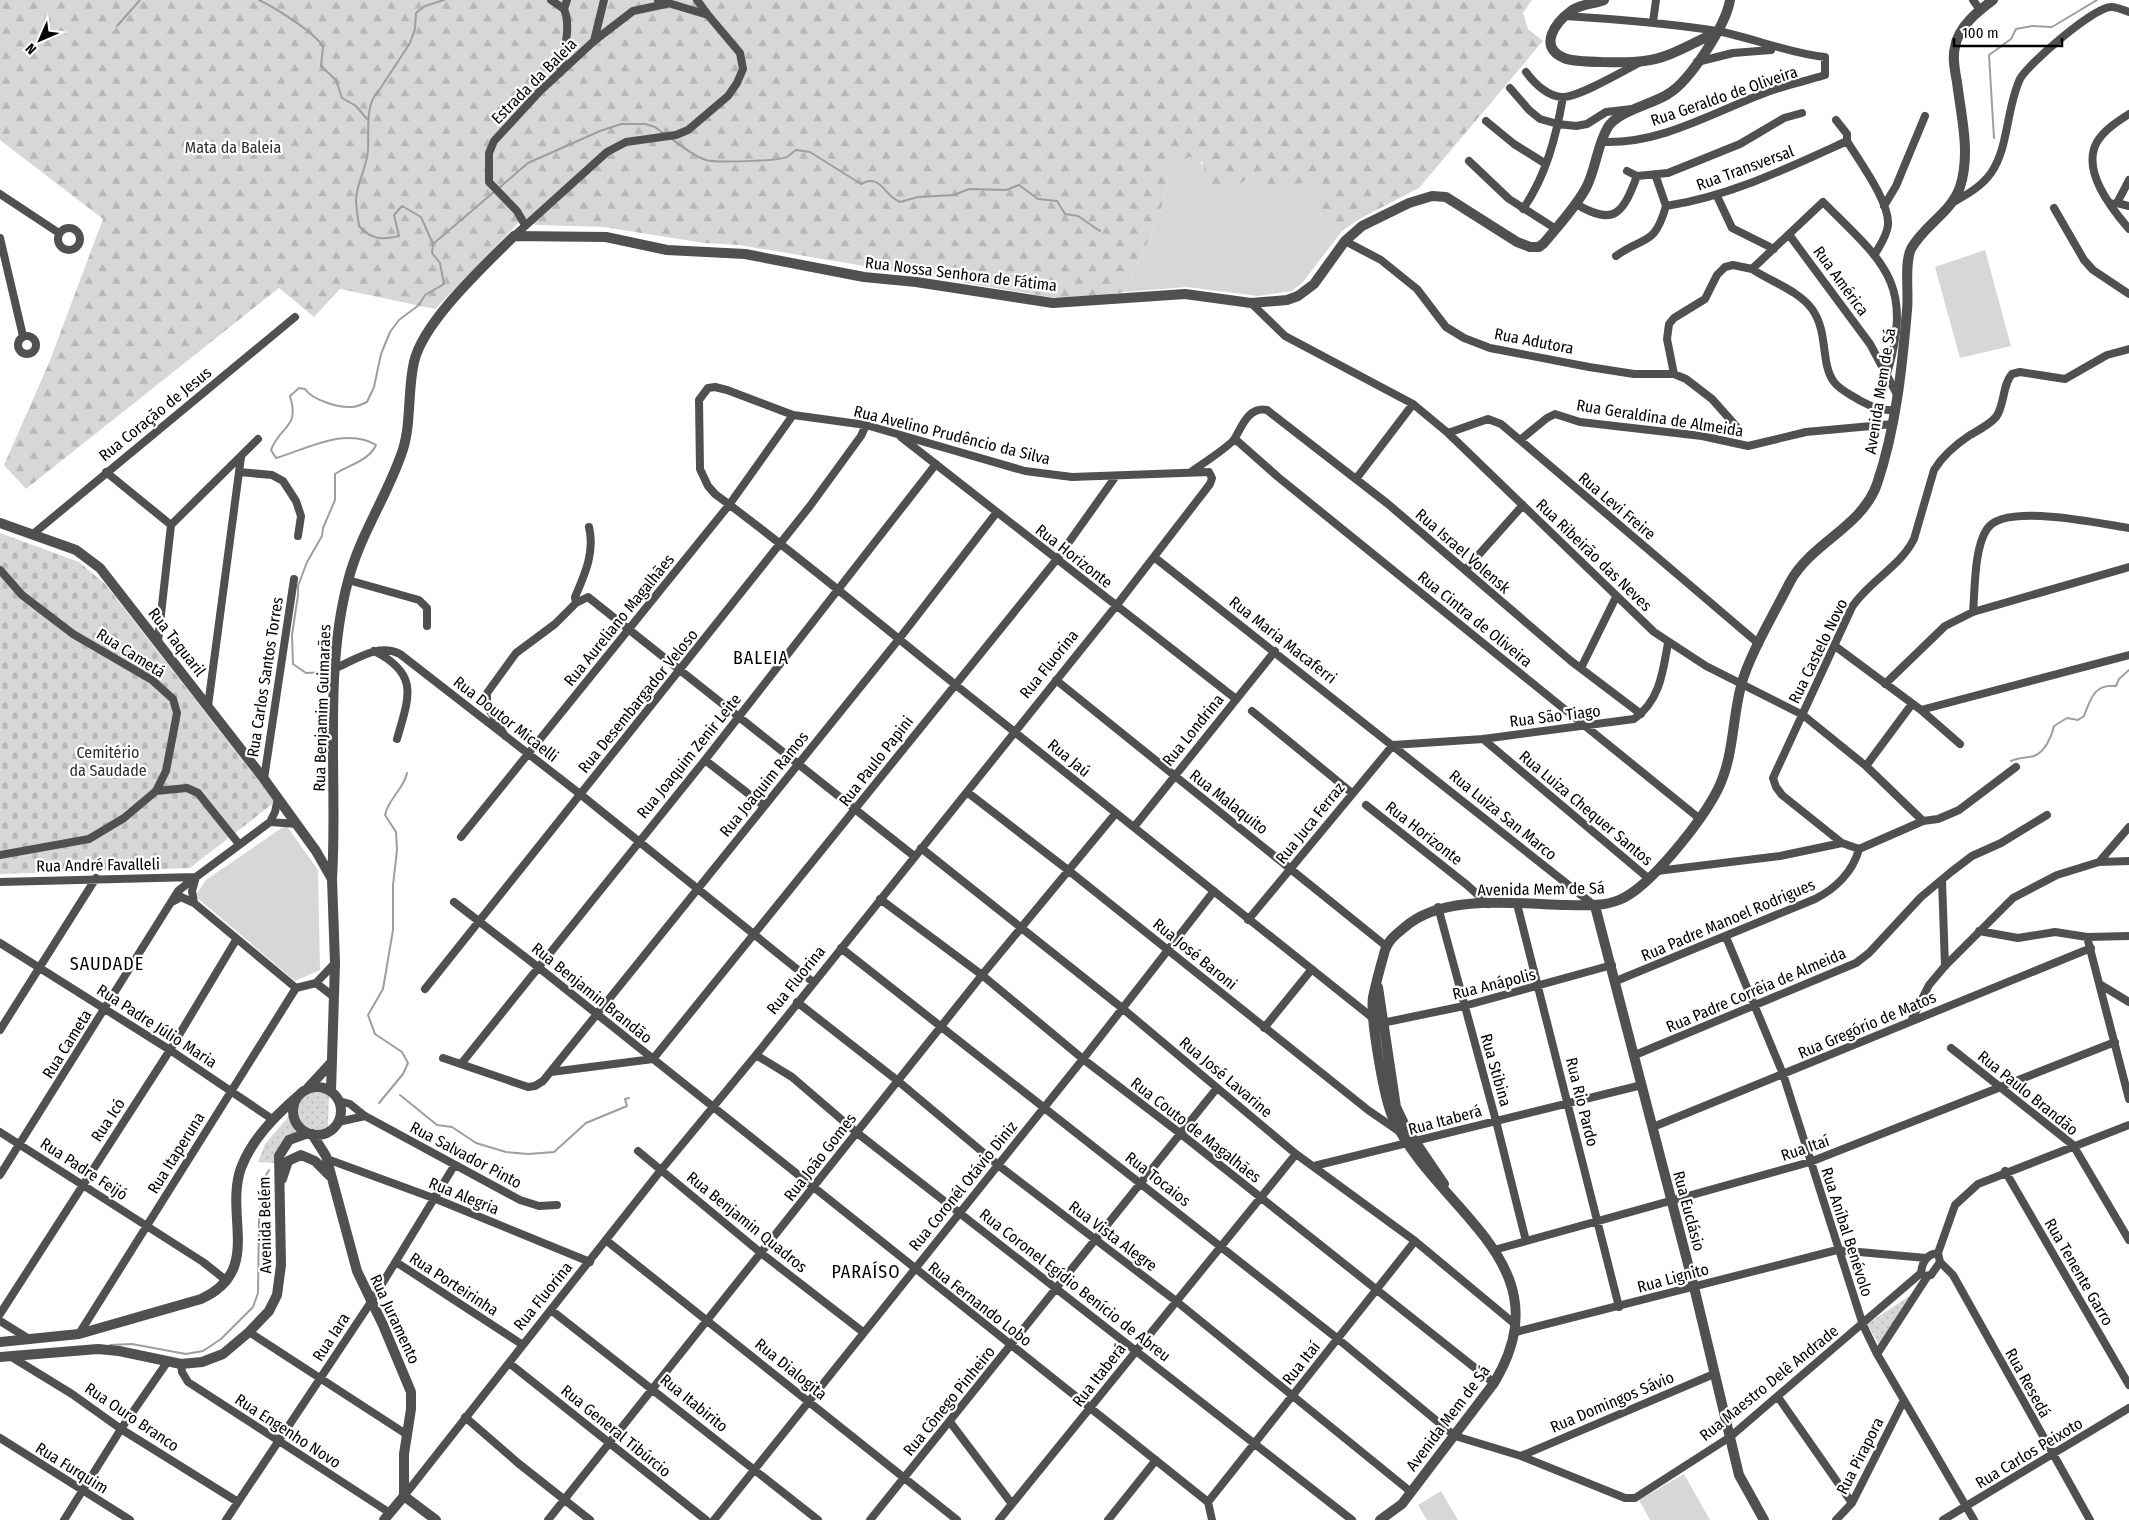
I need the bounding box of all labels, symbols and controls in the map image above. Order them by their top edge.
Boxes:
north arrow [15,15,65,65]
scale bar [1954,15,2062,47]
text: 100 m [1962,24,1999,42]
street label: Estrada da Baleia [487,34,581,128]
text: N [22,40,40,58]
street label: Rua Geraldo de Oliveira [1648,62,1800,130]
park label: Mata da Baleia [185,138,281,157]
street label: Rua Transversal [1694,142,1796,194]
street label: Rua América [1809,242,1873,320]
street label: Rua Nossa Senhora de Fátima [864,253,1058,295]
street label: Rua Adutora [1493,324,1575,358]
street label: Avenida Mem de Sá [1861,326,1899,455]
street label: Rua Coração de Jesus [95,363,215,465]
street label: Rua Geraldina de Almeida [1575,395,1745,441]
street label: Rua Avelino Prudêncio da Silva [852,401,1052,469]
street label: Rua Levi Freire [1575,468,1659,544]
street label: Rua Ribeirão das Neves [1532,495,1656,615]
street label: Rua Israel Volensk [1412,505,1515,598]
street label: Rua Horizonte [1032,520,1116,592]
street label: Rua Aureliano Magalhães [560,550,678,690]
street label: Rua Cintra de Oliveira [1414,567,1536,671]
street label: Rua Maria Macaferri [1226,592,1340,688]
street label: Rua Carlos Santos Torres [243,595,287,758]
street label: Rua Castelo Novo [1784,596,1852,706]
street label: Rua Taquaril [144,604,210,680]
street label: Rua Cametá [93,624,169,682]
street label: Rua Benjamim Guimarães [310,624,334,792]
street label: Rua Desembargador Veloso [574,625,702,777]
street label: Rua Fluorina [1016,626,1082,702]
district label: BALEIA [733,647,789,669]
street label: Rua Doutor Micaelli [450,672,562,766]
street label: Rua Joaquim Zenir Leite [633,690,745,822]
street label: Rua Londrina [1158,690,1228,770]
street label: Rua São Tiago [1508,701,1602,731]
street label: Rua Paulo Papini [835,712,917,810]
street label: Rua Joaquim Ramos [716,727,812,841]
street label: Rua Jaú [1044,735,1094,781]
park label: Cemitério da Saudade [69,743,147,780]
street label: Rua Luiza Chequer Santos [1515,747,1657,870]
street label: Rua Malaquito [1186,766,1272,838]
street label: Rua Luiza San Marco [1445,766,1561,864]
street label: Rua Juca Ferraz [1271,779,1349,867]
street label: Rua Horizonte [1382,797,1466,869]
street label: Rua André Favalleli [36,854,160,876]
street label: Rua Padre Manoel Rodrigues [1638,875,1818,965]
street label: Avenida Mem de Sá [1477,878,1605,900]
street label: Rua José Baroni [1149,914,1241,994]
street label: Rua Benjamin Brandão [528,939,656,1047]
street label: Rua Fluorina [763,942,829,1018]
street label: Rua Padre Corrêia de Almeida [1663,943,1849,1037]
district label: SAUDADE [70,953,144,975]
street label: Rua Anápolis [1450,964,1538,1004]
street label: Rua Padre Júlio Maria [93,980,221,1072]
street label: Rua Gregório de Matos [1795,987,1939,1063]
street label: Rua Cameta [38,1006,96,1082]
street label: Rua Stibina [1477,1031,1515,1109]
street label: Rua José Lavarine [1176,1033,1276,1121]
street label: Rua Paulo Brandão [1974,1047,2082,1139]
street label: Rua Rio Pardo [1562,1055,1602,1149]
street label: Rua Couto de Magalhães [1127,1073,1265,1187]
street label: Rua Icó [87,1095,129,1145]
street label: Rua Itaberá [1406,1101,1484,1139]
street label: Rua Itaperuna [143,1109,209,1197]
street label: Rua João Gomes [780,1109,860,1205]
street label: Rua Coronél Otávio Diniz [905,1117,1021,1255]
street label: Rua Salvador Pinto [407,1118,525,1192]
street label: Rua Itaí [1778,1131,1832,1165]
street label: Rua Padre Feijó [37,1134,131,1204]
street label: Rua Tocaios [1122,1148,1194,1210]
street label: Rua Aníbal Benévolo [1817,1165,1877,1299]
street label: Rua Benjamin Quadros [683,1168,811,1276]
street label: Rua Euclásio [1669,1169,1709,1253]
street label: Rua Alegria [426,1173,502,1219]
street label: Avenida Belém [255,1176,275,1274]
street label: Rua Vista Alegre [1065,1197,1161,1275]
street label: Rua Coronel Egídio Benício de Abreu [976,1205,1174,1365]
street label: Rua Tenente Garro [2041,1215,2117,1329]
street label: Rua Porteirinha [406,1248,502,1320]
street label: Rua Fluorina [510,1258,576,1334]
street label: Rua Fernando Lobo [924,1258,1036,1350]
street label: Rua Lignito [1635,1259,1711,1297]
district label: PARAÍSO [831,1260,901,1283]
street label: Rua Juramento [366,1271,424,1367]
street label: Rua Iara [308,1309,354,1365]
street label: Rua Maestro Delê Andrade [1696,1321,1842,1445]
street label: Rua Dialogita [751,1334,831,1404]
street label: Rua Itaí [1278,1338,1324,1388]
street label: Rua Itaberá [1068,1339,1130,1410]
street label: Rua Cônego Pinheiro [899,1342,999,1460]
street label: Rua Resedá [2001,1345,2055,1421]
street label: Avenida Mem de Sá [1402,1361,1494,1475]
street label: Rua Domingos Sávio [1547,1367,1677,1437]
street label: Rua Itabirito [656,1370,732,1436]
street label: Rua Ouro Branco [81,1379,183,1455]
street label: Rua General Tibúrcio [557,1381,675,1481]
street label: Rua Engenho Novo [232,1390,344,1472]
street label: Rua Pirapora [1832,1414,1888,1498]
street label: Rua Carlos Peixoto [1972,1414,2086,1492]
street label: Rua Furquim [32,1438,112,1498]

